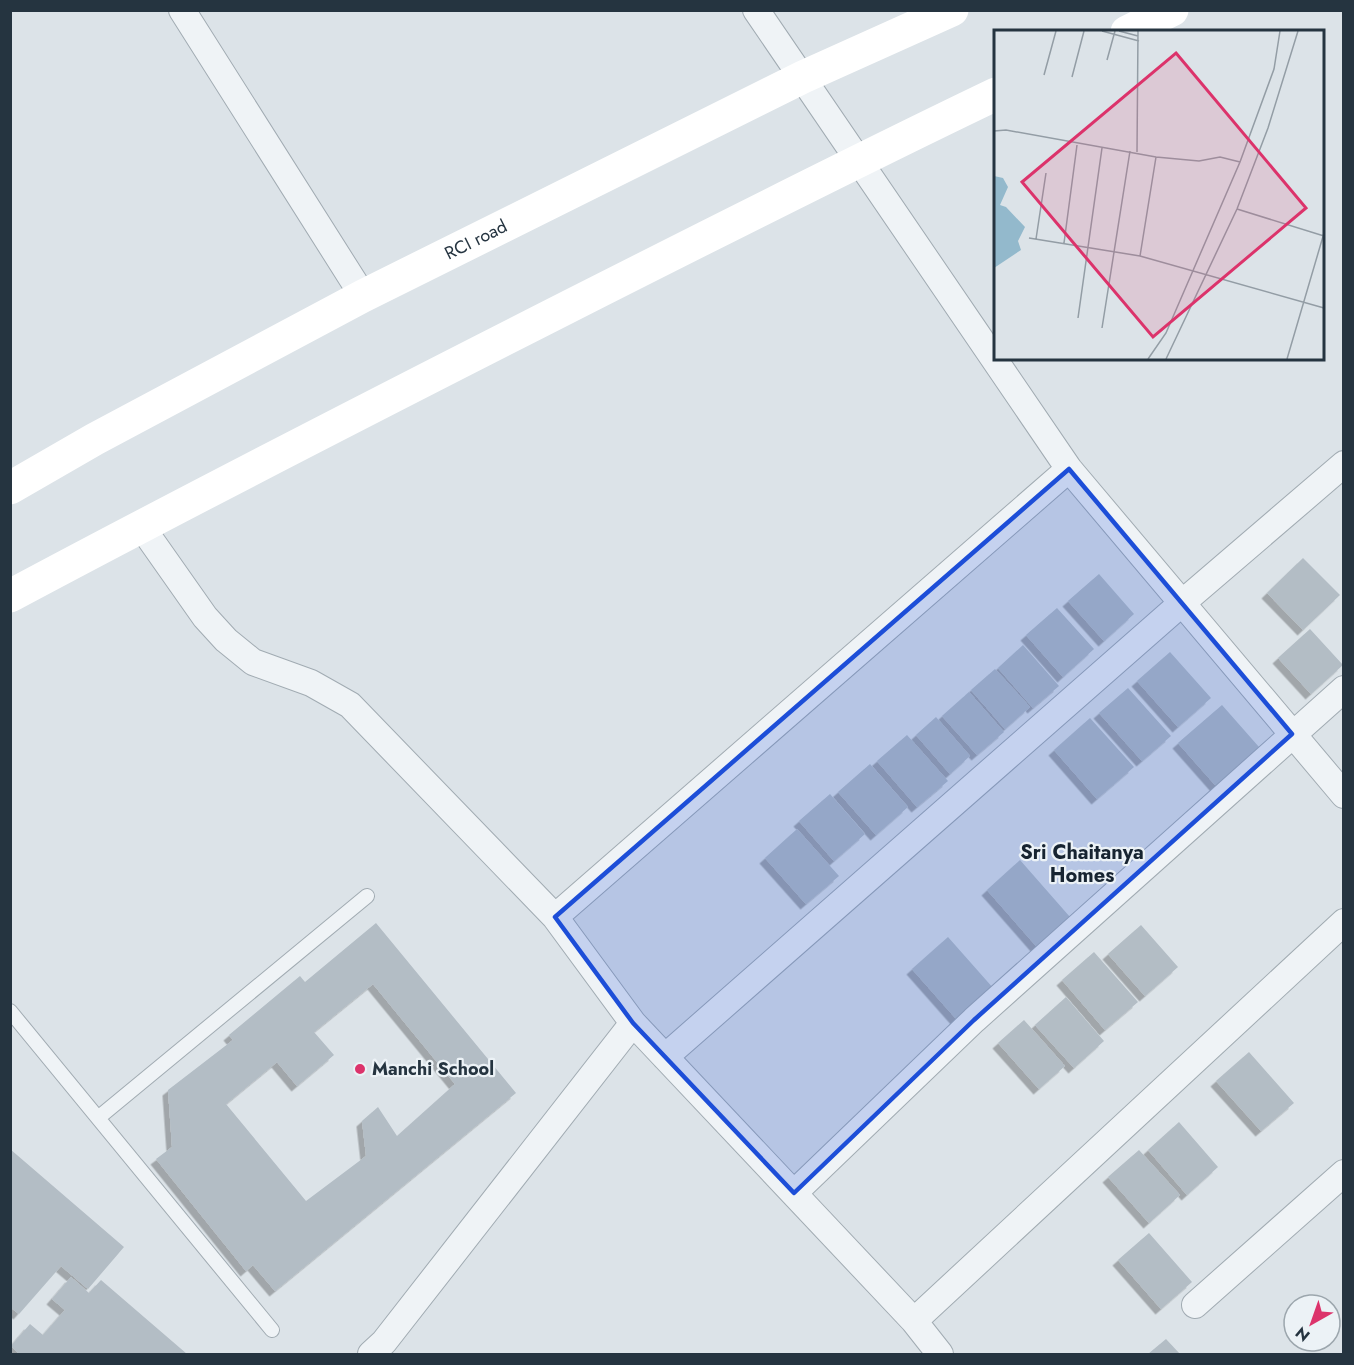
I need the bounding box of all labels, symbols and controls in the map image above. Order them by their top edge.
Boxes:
inset map [994,30,1324,360]
street label: RCI road [440,213,512,266]
district label: Sri Chaitanya Homes [1020,838,1144,890]
place label: Manchi School [372,1056,494,1082]
marker: Manchi School [353,1062,367,1076]
north arrow [1282,1293,1342,1353]
text: N [1290,1321,1315,1347]

